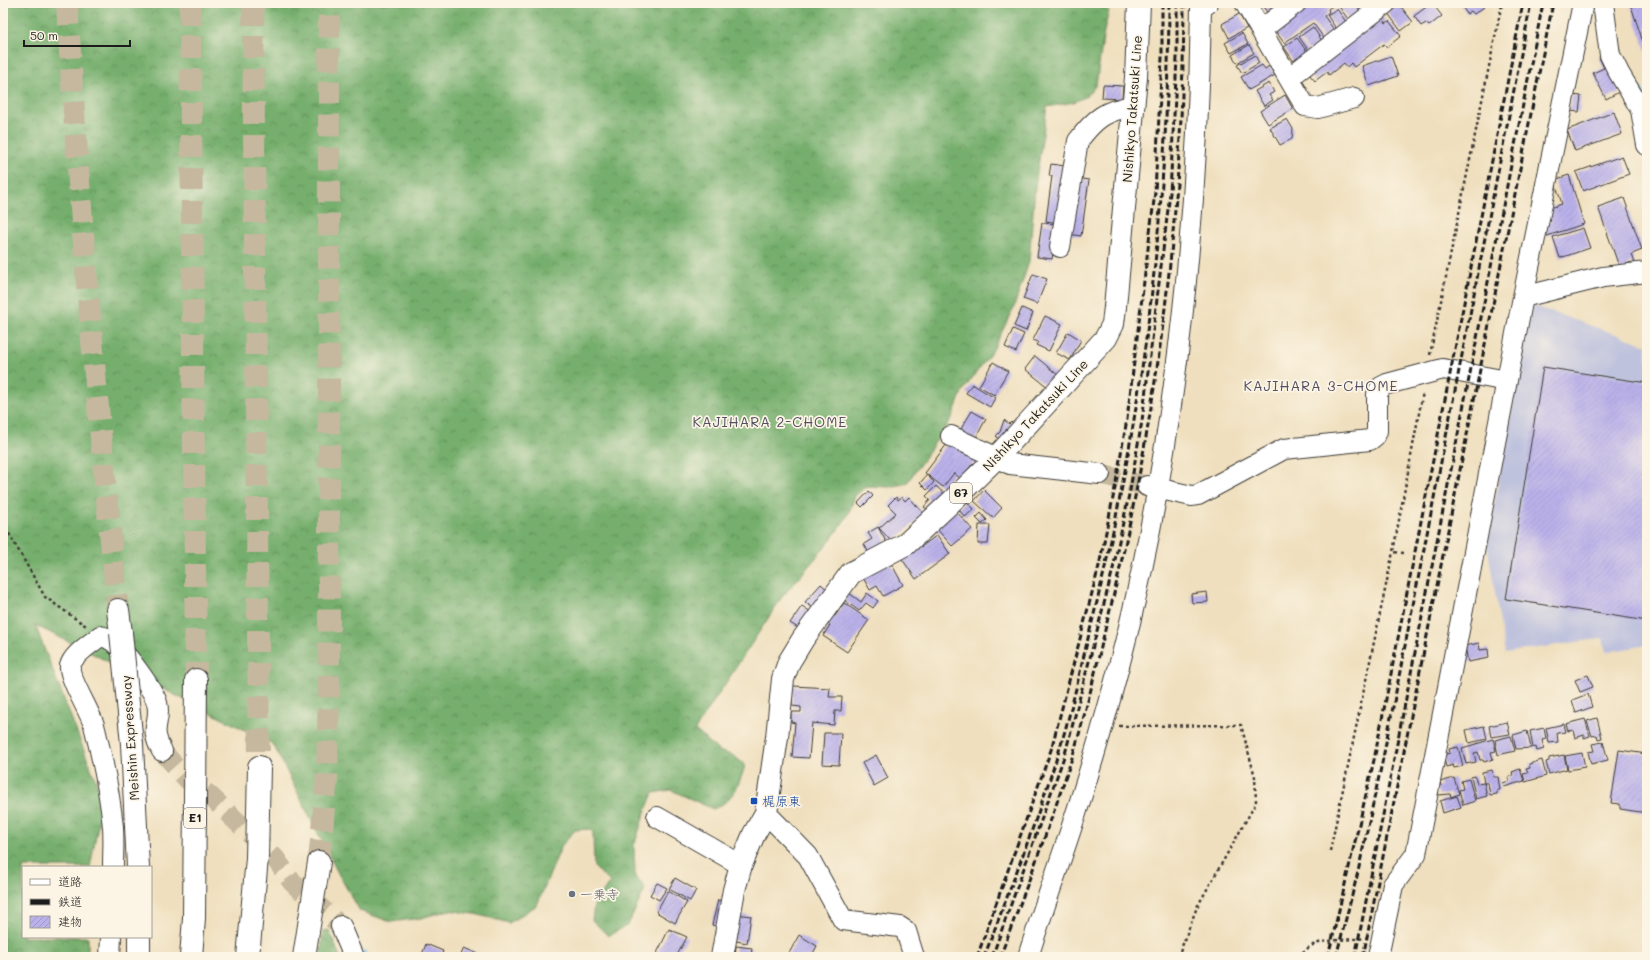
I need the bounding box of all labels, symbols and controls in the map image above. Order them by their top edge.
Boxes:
scale bar [24,22,130,48]
text: 50 m [30,27,58,43]
street label: Nishikyo Takatsuki Line [1118,35,1145,183]
street label: Nishikyo Takatsuki Line [978,355,1091,474]
district label: KAJIHARA 3-CHOME [1243,376,1399,395]
district label: KAJIHARA 2-CHOME [693,412,847,431]
road number: 67 [950,483,972,503]
street label: Meishin Expressway [117,675,142,801]
place label: 梶原東 [762,792,801,809]
marker: 梶原東 [749,796,759,806]
road number: E1 [184,808,206,828]
legend [22,866,152,938]
text: 道路 [58,873,82,889]
place label: 一乗寺 [580,885,619,902]
marker: 一乗寺 [567,889,577,899]
text: 鉄道 [58,893,82,909]
text: 建物 [58,913,82,929]

